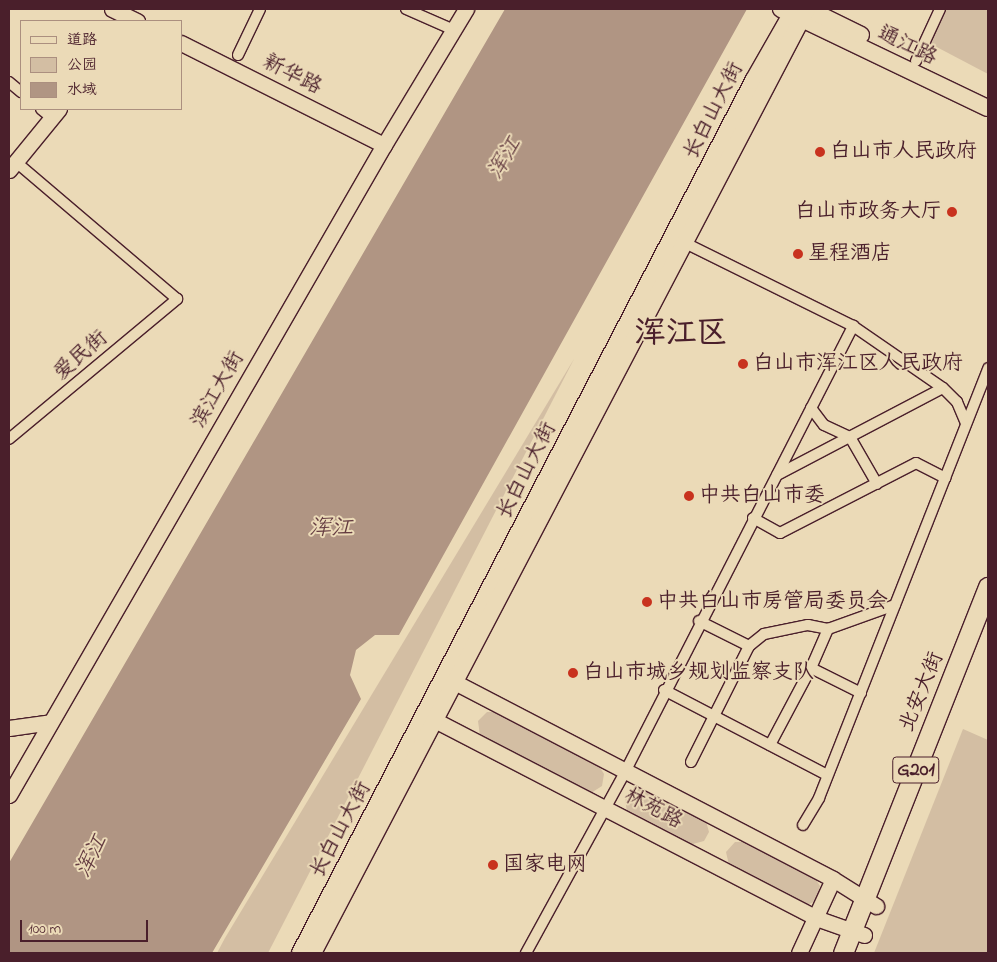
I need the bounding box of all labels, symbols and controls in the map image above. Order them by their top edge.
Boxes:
legend [20,20,182,110]
street label: 通江路 [873,21,941,71]
text: 道路 [67,29,97,51]
street label: 新华路 [258,49,326,101]
text: 公园 [67,54,97,76]
street label: 长白山大街 [679,59,749,163]
text: 水域 [67,79,97,101]
water label: 浑江 [483,133,529,185]
place label: 白山市人民政府 [830,139,977,165]
marker: 白山市人民政府 [814,146,826,158]
place label: 白山市政务大厅 [795,199,942,225]
marker: 白山市政务大厅 [946,206,958,218]
place label: 星程酒店 [808,241,892,267]
marker: 星程酒店 [792,248,804,260]
district label: 浑江区 [635,316,727,354]
street label: 爱民街 [49,326,113,386]
street label: 滨江大街 [186,347,250,433]
place label: 白山市浑江区人民政府 [753,351,963,377]
marker: 白山市浑江区人民政府 [737,358,749,370]
street label: 长白山大街 [492,419,562,523]
place label: 中共白山市委 [699,483,825,509]
marker: 中共白山市委 [683,490,695,502]
water label: 浑江 [309,517,353,543]
place label: 中共白山市房管局委员会 [657,589,888,615]
marker: 中共白山市房管局委员会 [641,596,653,608]
street label: 北安大街 [895,648,949,736]
place label: 白山市城乡规划监察支队 [583,660,814,686]
marker: 白山市城乡规划监察支队 [567,667,579,679]
road number: G201 [892,752,940,788]
street label: 长白山大街 [305,778,377,882]
street label: 林苑路 [619,783,687,835]
water label: 浑江 [71,831,115,883]
place label: 国家电网 [503,852,587,878]
marker: 国家电网 [487,859,499,871]
scale bar [22,910,150,942]
text: 100 m [28,918,61,940]

